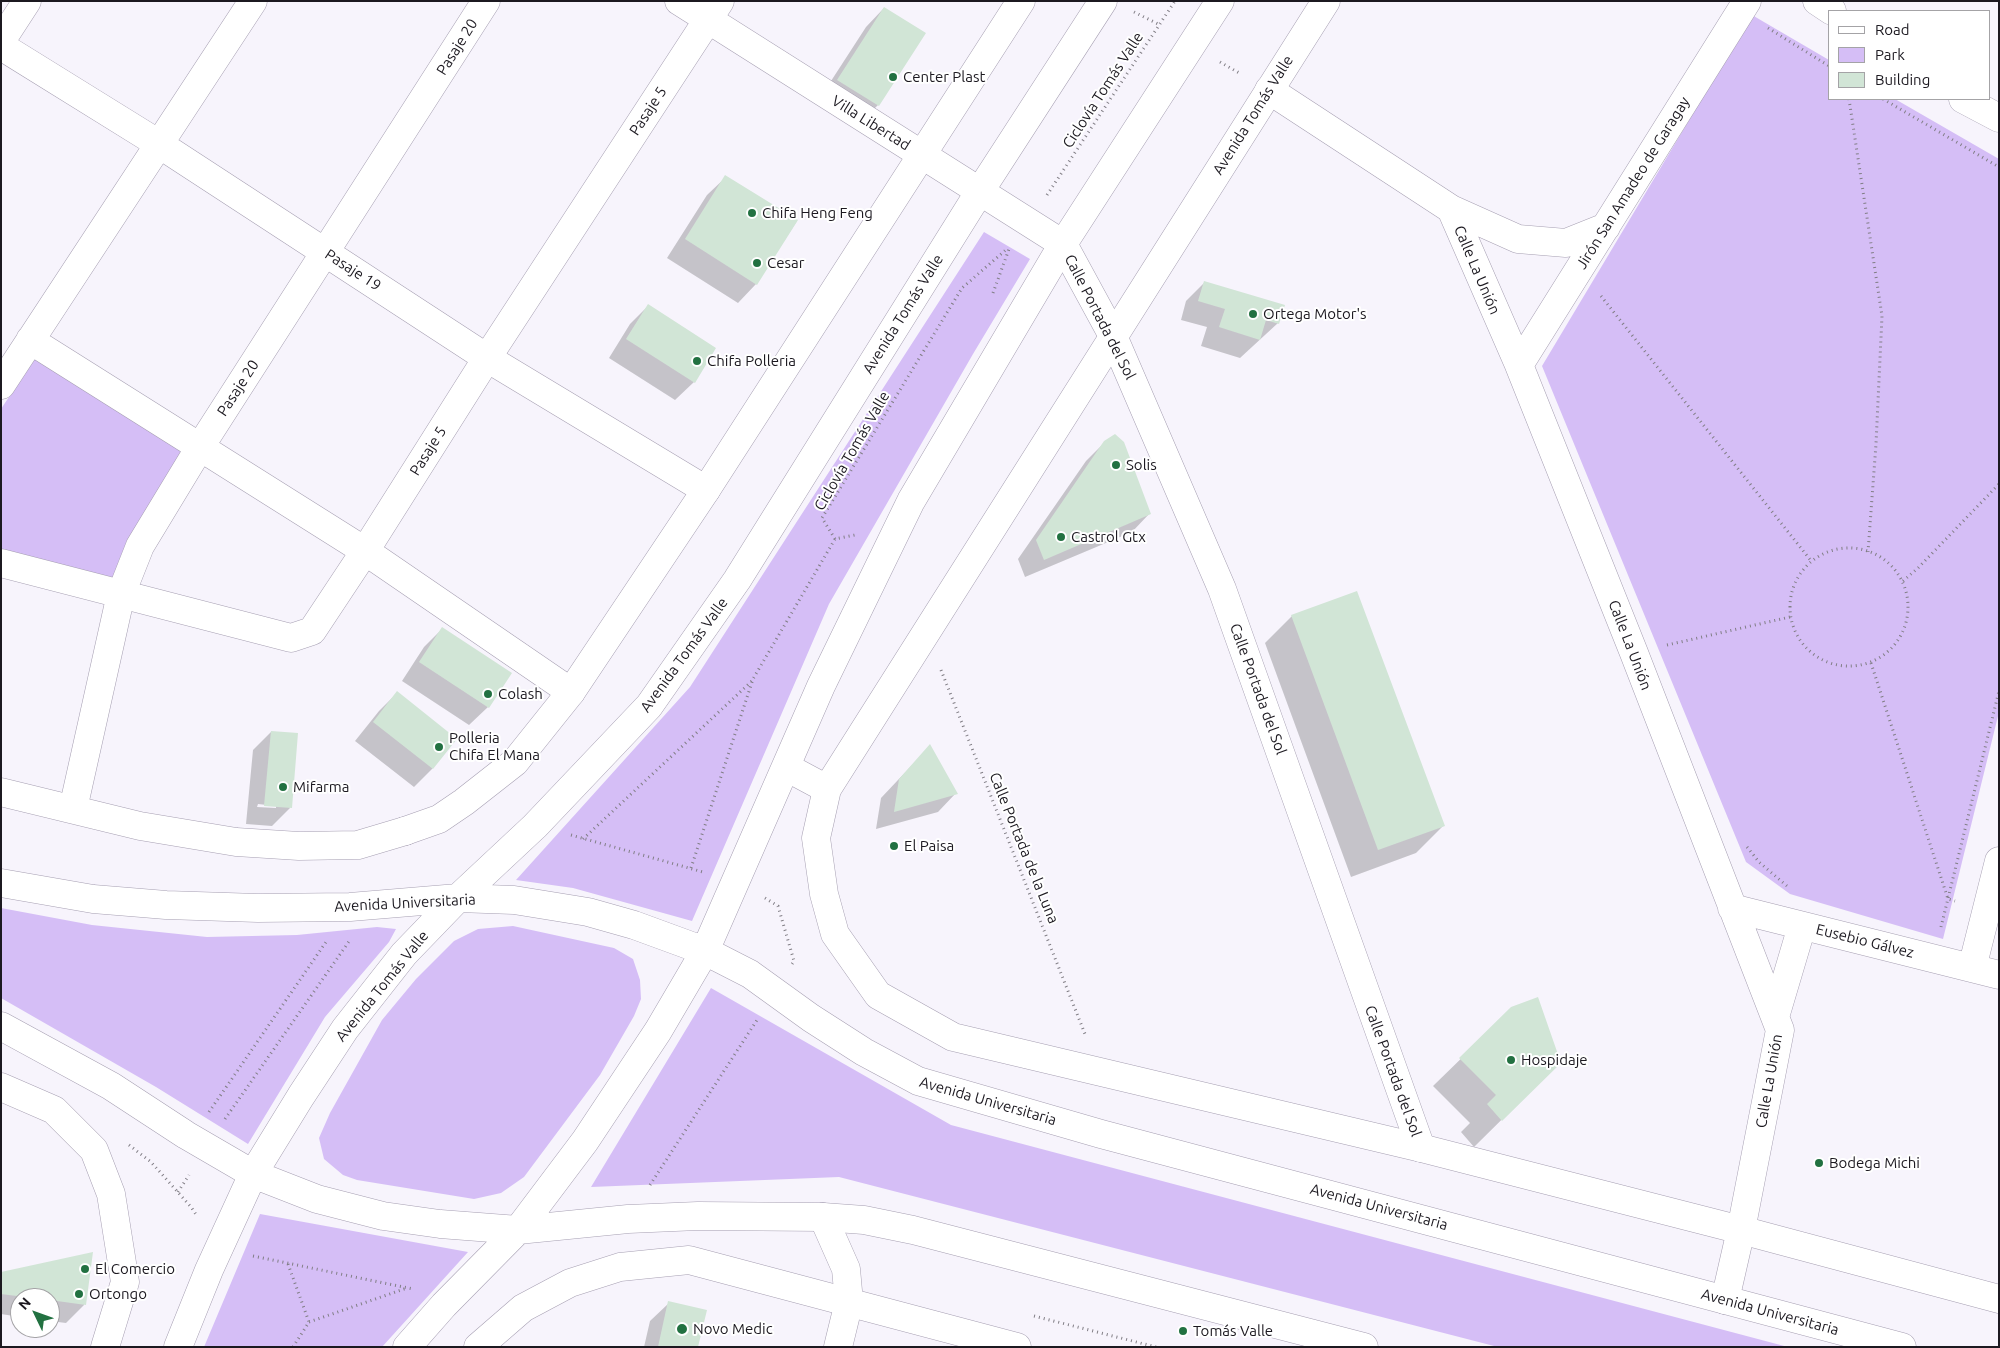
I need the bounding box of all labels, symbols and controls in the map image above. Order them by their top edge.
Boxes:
legend [1828,10,1990,100]
street label: Pasaje 20 [433,15,481,79]
text: Road [1875,21,1910,38]
street label: Ciclovía Tomás Valle [1059,29,1147,151]
text: Park [1875,46,1905,63]
street label: Avenida Tomás Valle [1209,52,1297,178]
place label: Center Plast [903,68,985,86]
marker: Center Plast [887,71,899,83]
text: Building [1875,71,1930,88]
street label: Pasaje 5 [626,83,670,139]
street label: Villa Libertad [828,92,914,154]
street label: Jirón San Amadeo de Garagay [1572,94,1694,272]
place label: Chifa Heng Feng [762,204,873,222]
marker: Chifa Heng Feng [746,207,758,219]
street label: Calle La Unión [1450,223,1504,317]
street label: Pasaje 19 [322,245,384,295]
street label: Avenida Tomás Valle [859,251,947,377]
street label: Calle Portada del Sol [1061,251,1139,383]
place label: Cesar [767,254,804,272]
marker: Cesar [751,257,763,269]
place label: Ortega Motor's [1263,305,1366,323]
marker: Ortega Motor's [1247,308,1259,320]
place label: Chifa Polleria [707,352,796,370]
marker: Chifa Polleria [691,355,703,367]
street label: Pasaje 20 [213,357,263,419]
street label: Ciclovía Tomás Valle [811,388,893,514]
street label: Pasaje 5 [406,423,450,479]
place label: Solis [1126,456,1157,474]
marker: Solis [1110,459,1122,471]
place label: Castrol Gtx [1071,528,1146,546]
marker: Castrol Gtx [1055,531,1067,543]
street label: Avenida Tomás Valle [636,594,732,716]
street label: Calle La Unión [1605,597,1655,693]
street label: Calle Portada del Sol [1226,621,1290,757]
place label: Colash [498,685,543,703]
marker: Colash [482,688,494,700]
place label: Polleria Chifa El Mana [449,729,540,764]
marker: Polleria Chifa El Mana [433,741,445,753]
street label: Calle Portada de la Luna [985,770,1063,926]
place label: Mifarma [293,778,349,796]
marker: Mifarma [277,781,289,793]
place label: El Paisa [904,837,954,855]
marker: El Paisa [888,840,900,852]
street label: Avenida Universitaria [334,890,476,916]
street label: Eusebio Gálvez [1814,920,1916,962]
street label: Avenida Tomás Valle [332,927,432,1045]
street label: Calle Portada del Sol [1361,1003,1425,1139]
street label: Calle La Unión [1752,1033,1786,1129]
place label: Hospidaje [1521,1051,1588,1069]
marker: Hospidaje [1505,1054,1517,1066]
street label: Avenida Universitaria [917,1073,1059,1129]
place label: Bodega Michi [1829,1154,1920,1172]
marker: Bodega Michi [1813,1157,1825,1169]
street label: Avenida Universitaria [1308,1180,1450,1234]
place label: El Comercio [95,1260,175,1278]
marker: El Comercio [79,1263,91,1275]
place label: Ortongo [89,1285,147,1303]
street label: Avenida Universitaria [1699,1285,1841,1339]
north arrow [10,1288,60,1338]
marker: Ortongo [73,1288,85,1300]
text: N [15,1294,34,1313]
place label: Novo Medic [693,1320,773,1338]
marker: Novo Medic [675,1322,689,1336]
place label: Tomás Valle [1193,1322,1273,1340]
marker: Tomás Valle [1177,1325,1189,1337]

